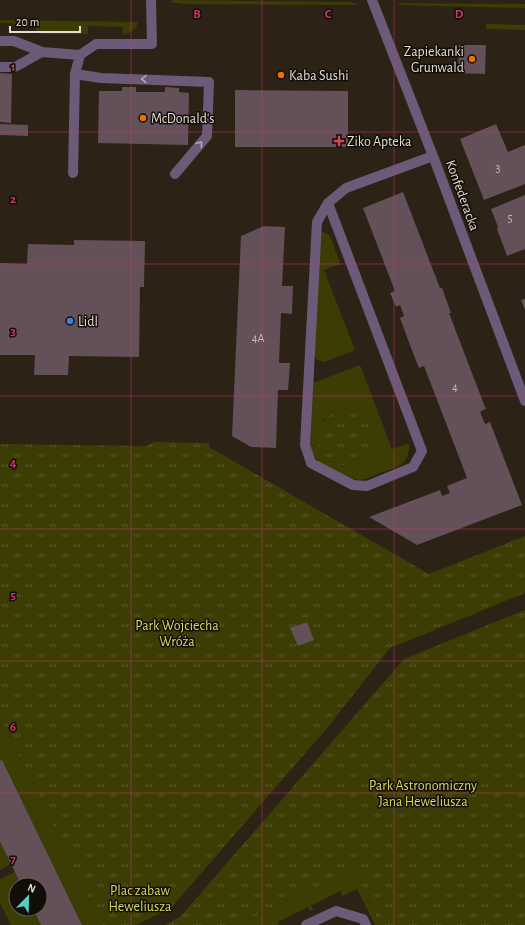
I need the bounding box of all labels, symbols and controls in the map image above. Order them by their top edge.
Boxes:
scale bar [10,8,80,34]
text: B [193,8,201,21]
text: C [325,8,332,21]
text: D [455,8,464,21]
text: 20 m [16,16,39,28]
place label: Zapiekanki Grunwald [404,45,464,75]
marker: Zapiekanki Grunwald [467,54,477,64]
text: 1 [11,61,15,74]
place label: Kaba Sushi [289,69,349,83]
marker: Kaba Sushi [276,70,286,80]
one-way arrow [141,75,147,84]
place label: McDonald's [151,112,214,126]
marker: McDonald's [138,113,148,123]
place label: Ziko Apteka [347,135,412,149]
marker: Ziko Apteka [334,136,344,146]
one-way arrow [195,141,202,149]
street label: Konfederacka [443,158,481,233]
house number: 3 [496,162,501,174]
text: 2 [10,193,16,206]
house number: 5 [507,212,513,224]
place label: Lidl [78,315,98,329]
marker: Lidl [65,316,75,326]
text: 3 [10,325,16,338]
house number: 4A [252,332,264,344]
house number: 4 [452,381,458,393]
text: 4 [10,457,17,470]
text: 5 [10,589,16,602]
park label: Park Wojciecha Wróża [135,619,219,649]
text: 6 [10,721,16,734]
park label: Park Astronomiczny Jana Heweliusza [369,779,477,809]
text: 7 [10,853,16,866]
north arrow [8,877,48,917]
text: N [26,882,37,895]
park label: Plac zabaw Heweliusza [109,884,172,914]

